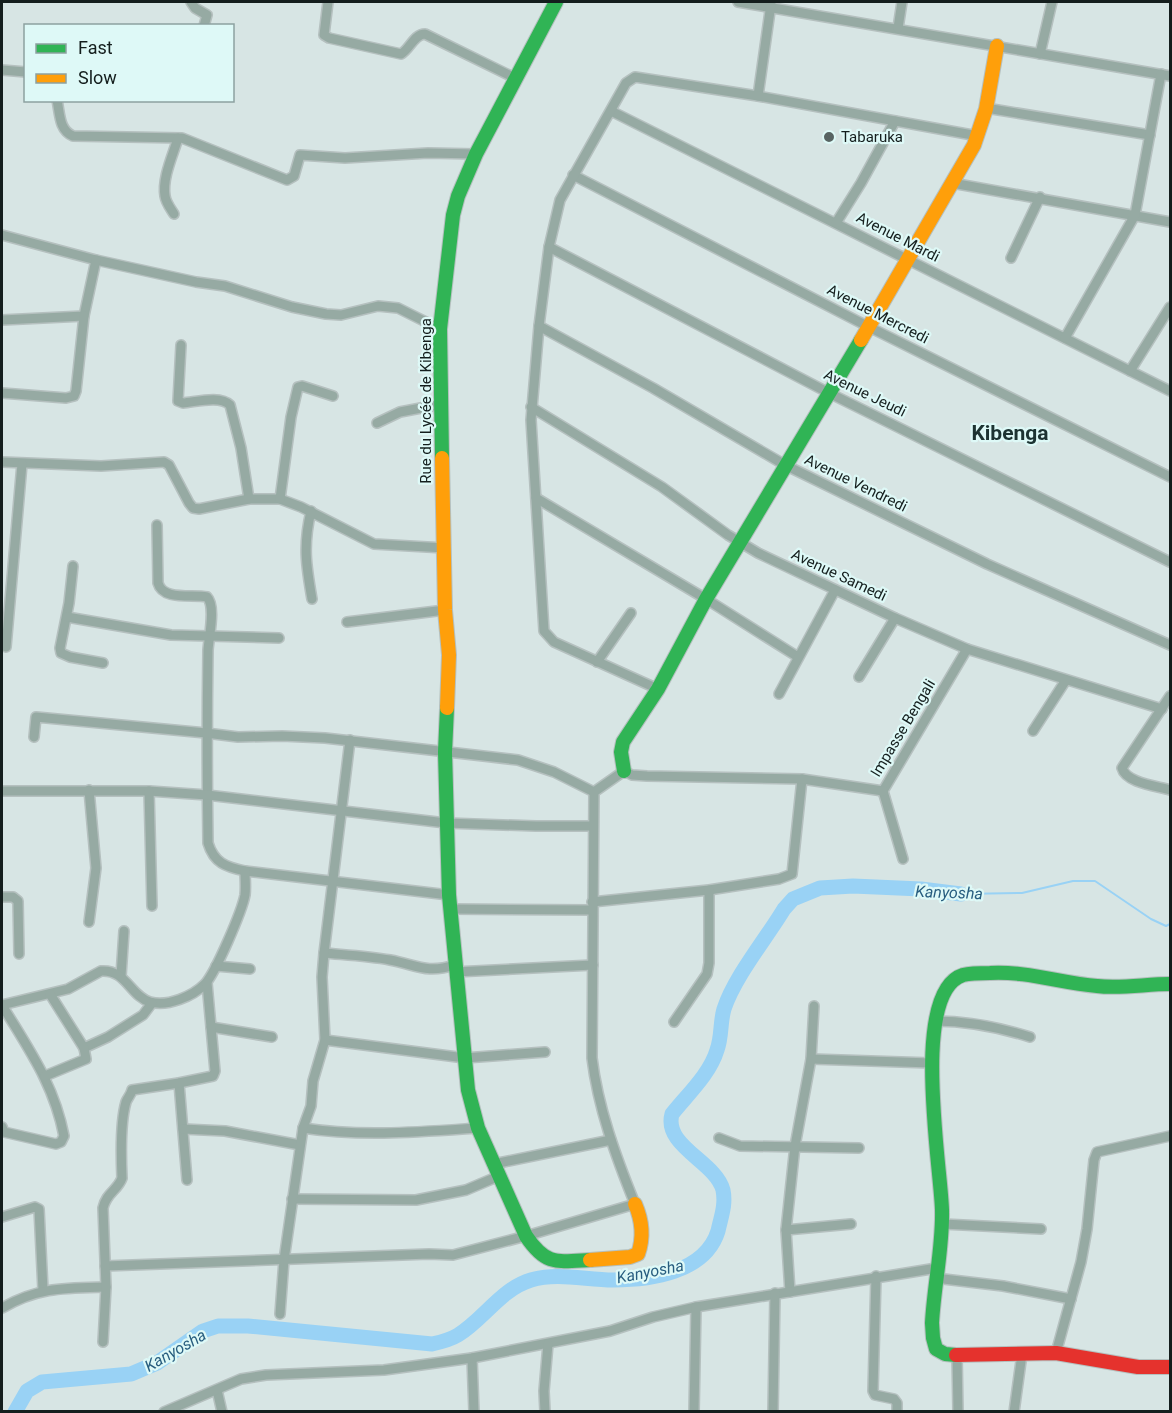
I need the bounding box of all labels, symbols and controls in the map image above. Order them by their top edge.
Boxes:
legend [24,24,234,102]
text: Fast [78,37,113,58]
text: Slow [78,67,117,88]
place label: Tabaruka [841,128,903,146]
marker: Tabaruka [822,130,836,144]
street label: Avenue Mardi [853,208,943,266]
street label: Avenue Mercredi [824,281,932,347]
street label: Rue du Lycée de Kibenga [417,318,435,484]
street label: Avenue Jeudi [821,365,909,421]
district label: Kibenga [971,421,1049,445]
street label: Avenue Vendredi [802,450,910,516]
street label: Avenue Samedi [788,545,890,605]
street label: Impasse Bengali [867,676,939,780]
water label: Kanyosha [915,882,983,903]
water label: Kanyosha [615,1256,685,1287]
water label: Kanyosha [141,1325,209,1376]

